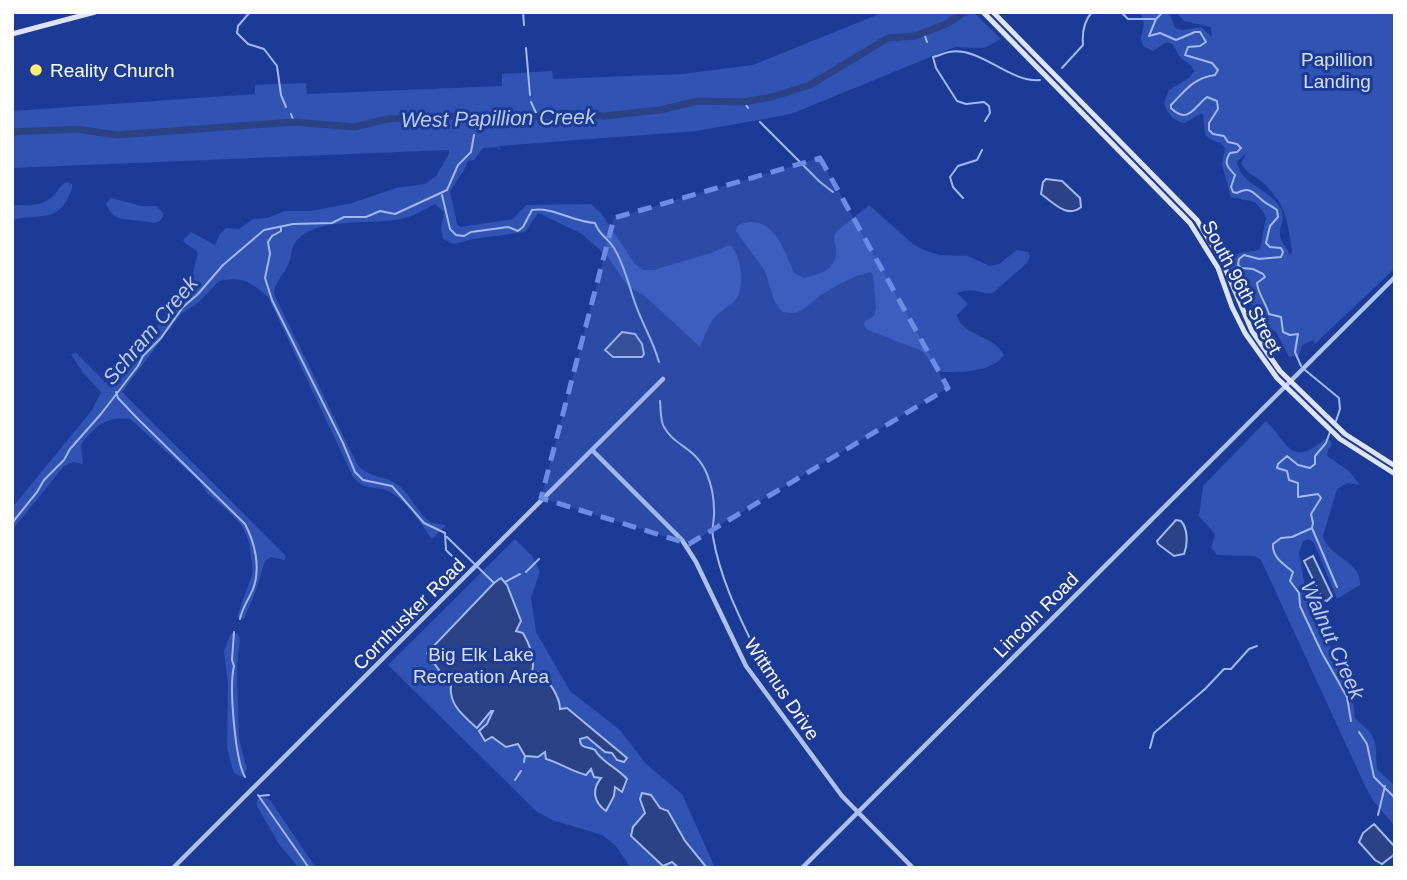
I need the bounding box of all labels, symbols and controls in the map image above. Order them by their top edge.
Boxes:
park label: Papillion Landing [1301,49,1373,92]
place label: Reality Church [50,60,175,81]
marker: Reality Church [28,62,44,78]
water label: West Papillion Creek [401,105,597,131]
street label: South 96th Street [1198,217,1286,358]
water label: Schram Creek [98,270,203,389]
street label: Cornhusker Road [349,554,469,674]
street label: Lincoln Road [989,568,1083,662]
water label: Walnut Creek [1297,577,1370,704]
street label: Wittmus Drive [740,634,824,744]
park label: Big Elk Lake Recreation Area [413,644,550,687]

